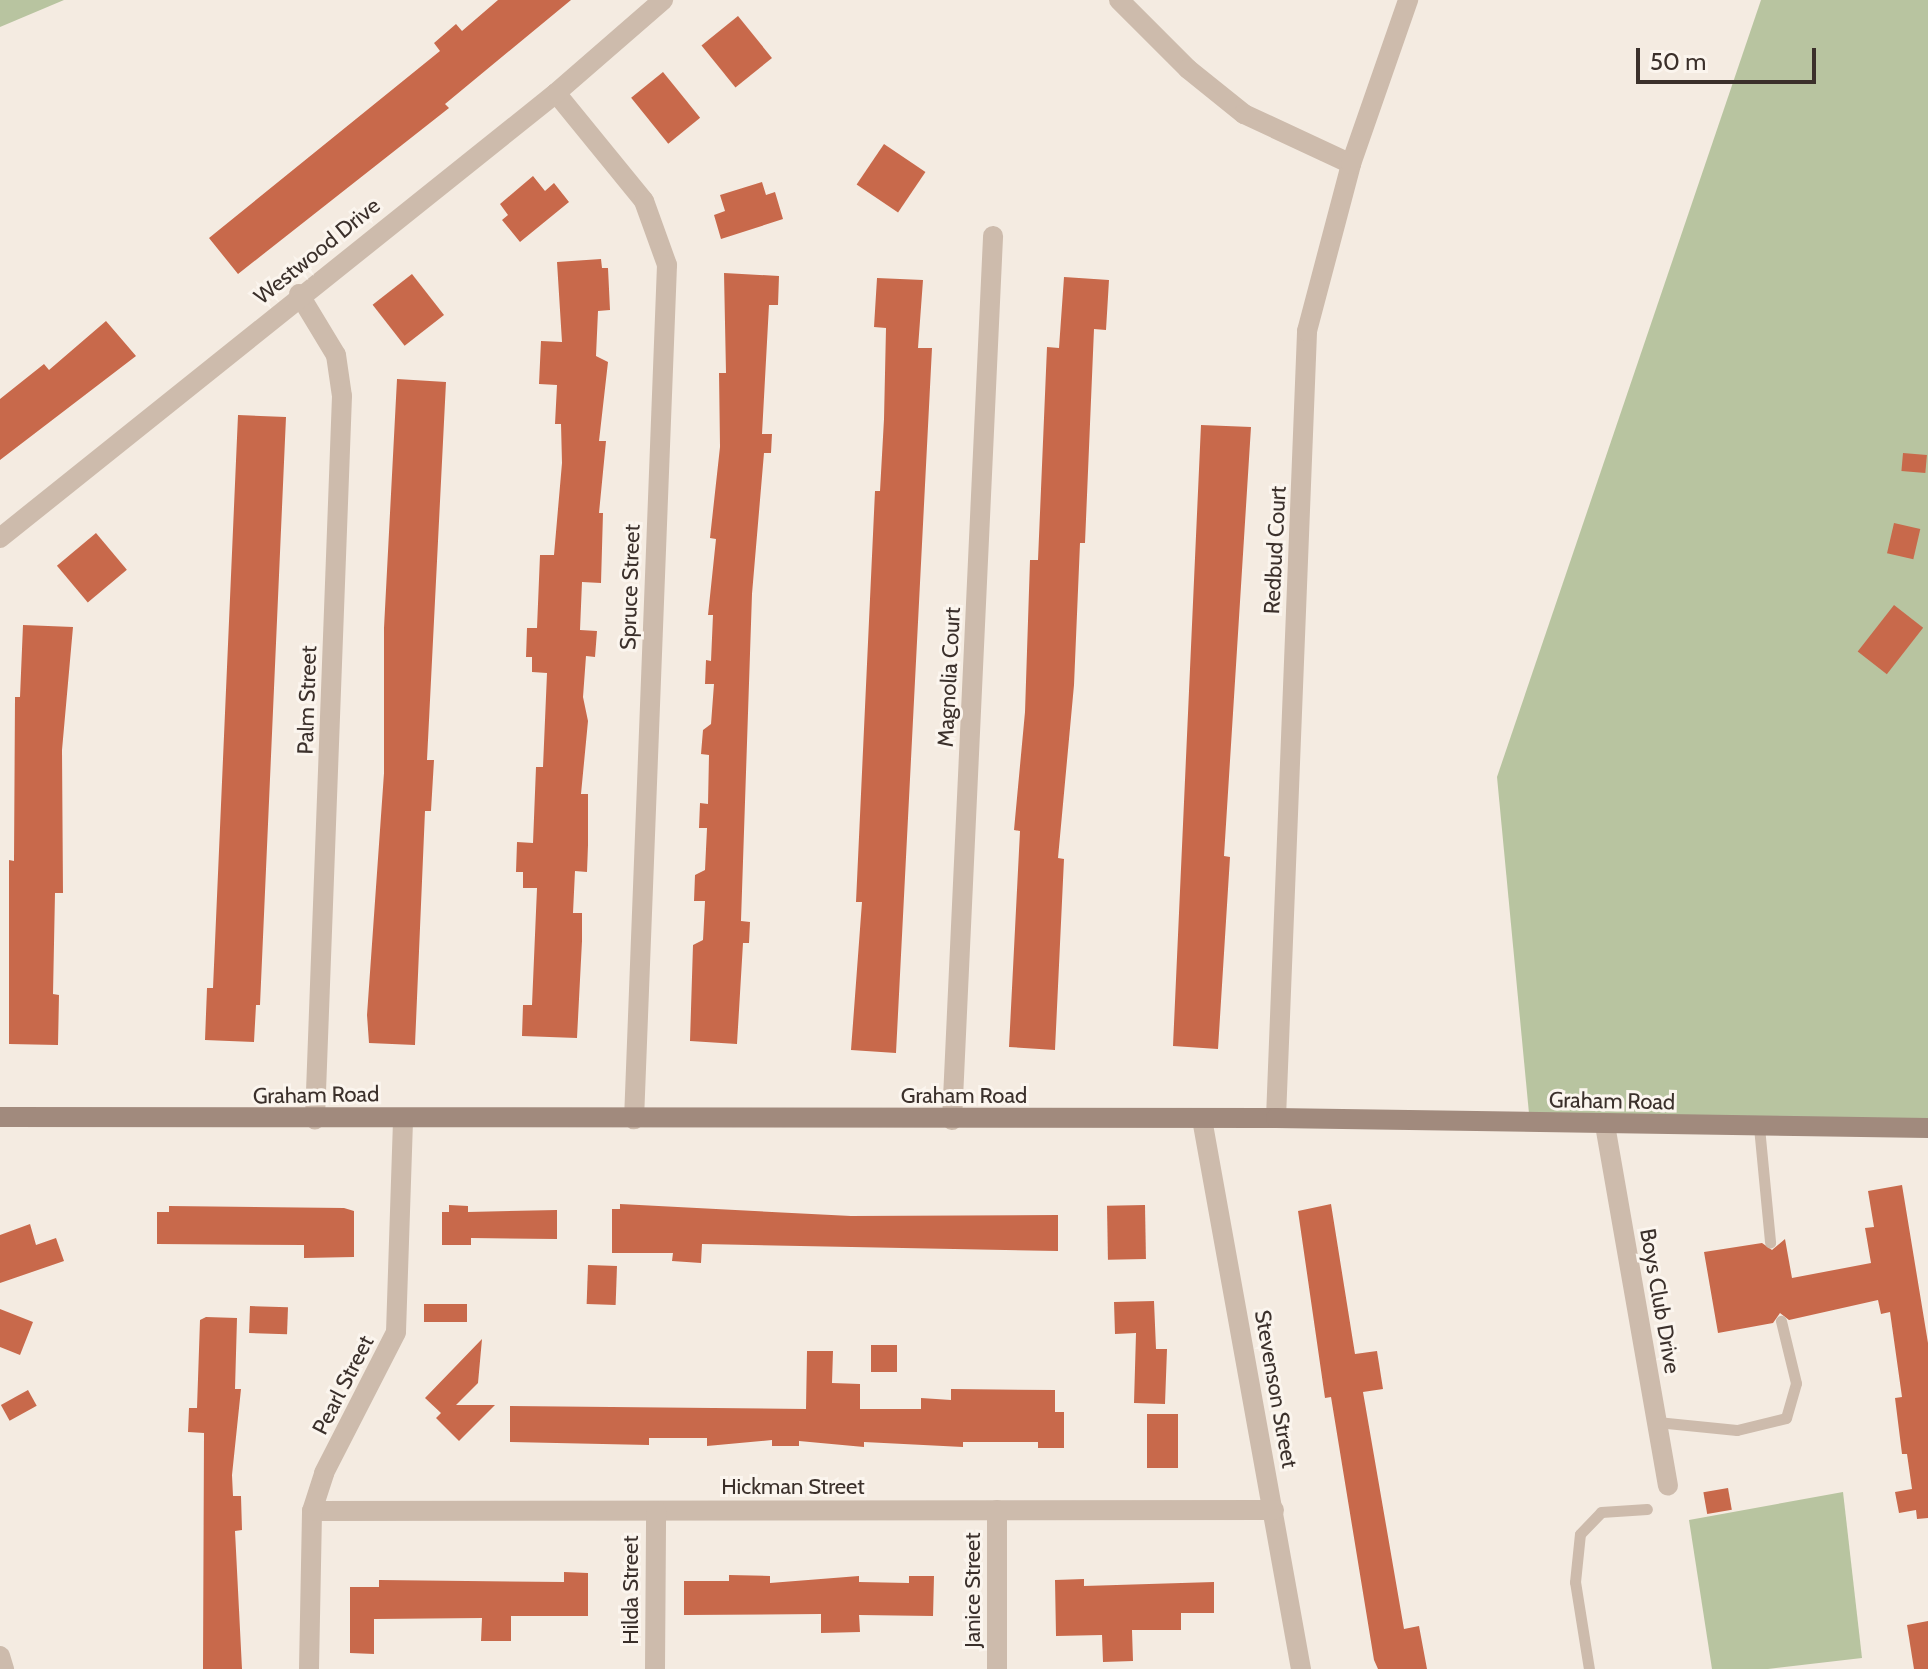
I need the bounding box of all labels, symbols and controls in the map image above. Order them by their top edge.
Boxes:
scale bar [1640,32,1820,82]
text: 50 m [1650,47,1706,76]
street label: Westwood Drive [249,192,385,310]
street label: Redbud Court [1258,485,1292,615]
street label: Spruce Street [615,524,645,650]
street label: Magnolia Court [932,606,966,748]
street label: Palm Street [292,645,322,755]
street label: Graham Road [253,1081,379,1109]
street label: Graham Road [901,1083,1027,1109]
street label: Graham Road [1549,1087,1675,1115]
street label: Boys Club Drive [1634,1226,1686,1376]
street label: Stevenson Street [1249,1308,1303,1470]
street label: Pearl Street [307,1331,379,1439]
street label: Hickman Street [721,1474,865,1500]
street label: Janice Street [960,1532,986,1648]
street label: Hilda Street [618,1535,644,1645]

